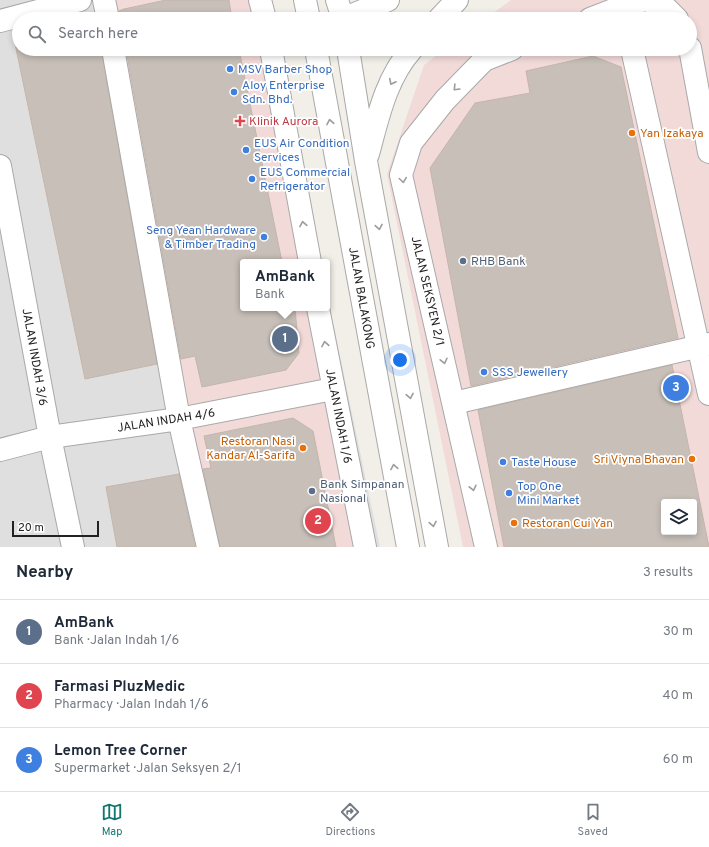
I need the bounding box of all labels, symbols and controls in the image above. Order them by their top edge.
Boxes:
search box [12,12,697,56]
icon: search [26,23,48,45]
text: Search here [58,25,138,44]
place label: MSV Barber Shop [238,62,332,78]
marker: MSV Barber Shop [225,64,235,74]
one-way arrow [389,77,396,85]
place label: Aloy Enterprise Sdn. Bhd. [242,78,325,108]
one-way arrow [453,83,461,91]
marker: Aloy Enterprise Sdn. Bhd. [229,87,239,97]
place label: Klinik Aurora [249,114,318,130]
marker: Klinik Aurora [234,115,246,127]
one-way arrow [326,119,335,125]
place label: Yan Izakaya [640,126,703,142]
marker: Yan Izakaya [627,128,637,138]
place label: EUS Air Condition Services [254,136,350,166]
marker: EUS Air Condition Services [241,145,251,155]
place label: EUS Commercial Refrigerator [260,165,350,195]
marker: EUS Commercial Refrigerator [247,174,257,184]
one-way arrow [398,177,407,183]
one-way arrow [299,221,307,227]
place label: Seng Yean Hardware & Timber Trading [146,223,256,253]
one-way arrow [374,224,382,230]
marker: Seng Yean Hardware & Timber Trading [259,232,269,242]
street label: JALAN SEKSYEN 2/1 [407,235,447,348]
street label: JALAN BALAKONG [344,246,378,350]
place label: RHB Bank [471,254,526,270]
marker: RHB Bank [458,256,468,266]
popup [240,259,330,311]
text: AmBank [255,268,315,287]
text: Bank [255,287,285,303]
street label: JALAN INDAH 3/6 [18,307,50,407]
pin: 1 [272,324,298,354]
one-way arrow [321,341,329,347]
your location [390,350,410,370]
one-way arrow [440,358,448,364]
place label: SSS Jewellery [492,365,568,381]
street label: JALAN INDAH 1/6 [321,367,355,465]
marker: SSS Jewellery [479,367,489,377]
pin: 3 [663,373,689,403]
one-way arrow [405,393,413,399]
street label: JALAN INDAH 4/6 [116,405,216,437]
place label: Restoran Nasi Kandar Al-Sarifa [206,434,295,464]
marker: Restoran Nasi Kandar Al-Sarifa [298,443,308,453]
place label: Sri Viyna Bhavan [593,452,684,468]
marker: Sri Viyna Bhavan [687,454,697,464]
place label: Taste House [511,455,577,471]
marker: Taste House [498,457,508,467]
one-way arrow [390,464,398,470]
place label: Bank Simpanan Nasional [320,477,404,507]
place label: Top One Mini Market [517,479,580,509]
one-way arrow [469,485,477,491]
marker: Bank Simpanan Nasional [307,486,317,496]
marker: Top One Mini Market [504,488,514,498]
map controls [661,499,697,535]
button: layers [661,499,697,535]
pin: 2 [305,506,331,536]
place label: Restoran Cui Yan [522,516,613,532]
marker: Restoran Cui Yan [509,518,519,528]
scale bar [12,519,99,538]
text: 20 m [18,521,44,535]
one-way arrow [428,521,437,527]
text: Nearby [16,562,73,584]
text: 3 results [643,565,693,581]
text: AmBank [54,614,114,633]
text: 1 [26,624,32,640]
text: 30 m [663,624,693,640]
text: Bank · Jalan Indah 1/6 [54,633,179,649]
text: Farmasi PluzMedic [54,678,186,697]
text: 2 [25,688,33,704]
text: 40 m [663,688,693,704]
text: Pharmacy · Jalan Indah 1/6 [54,697,209,713]
text: Lemon Tree Corner [54,742,187,761]
text: 3 [25,752,33,768]
text: 60 m [663,752,693,768]
text: Supermarket · Jalan Seksyen 2/1 [54,761,242,777]
tab: Map [101,801,123,839]
tab: Directions [325,801,375,839]
tab: Saved [578,801,608,839]

